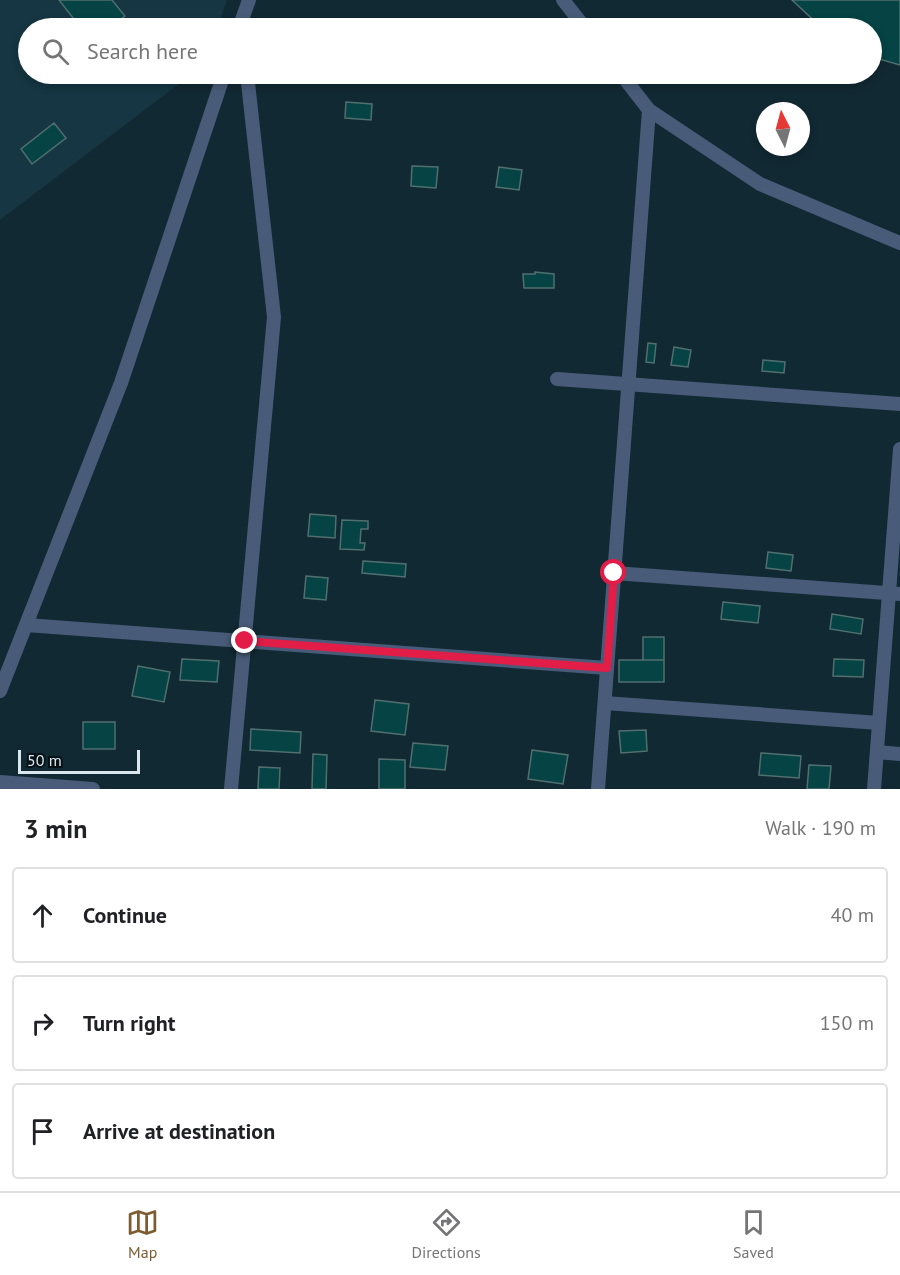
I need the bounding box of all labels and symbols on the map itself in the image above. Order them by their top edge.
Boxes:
north arrow [756,102,810,156]
route start [600,559,626,585]
route end [231,627,257,653]
scale bar [18,747,140,774]

